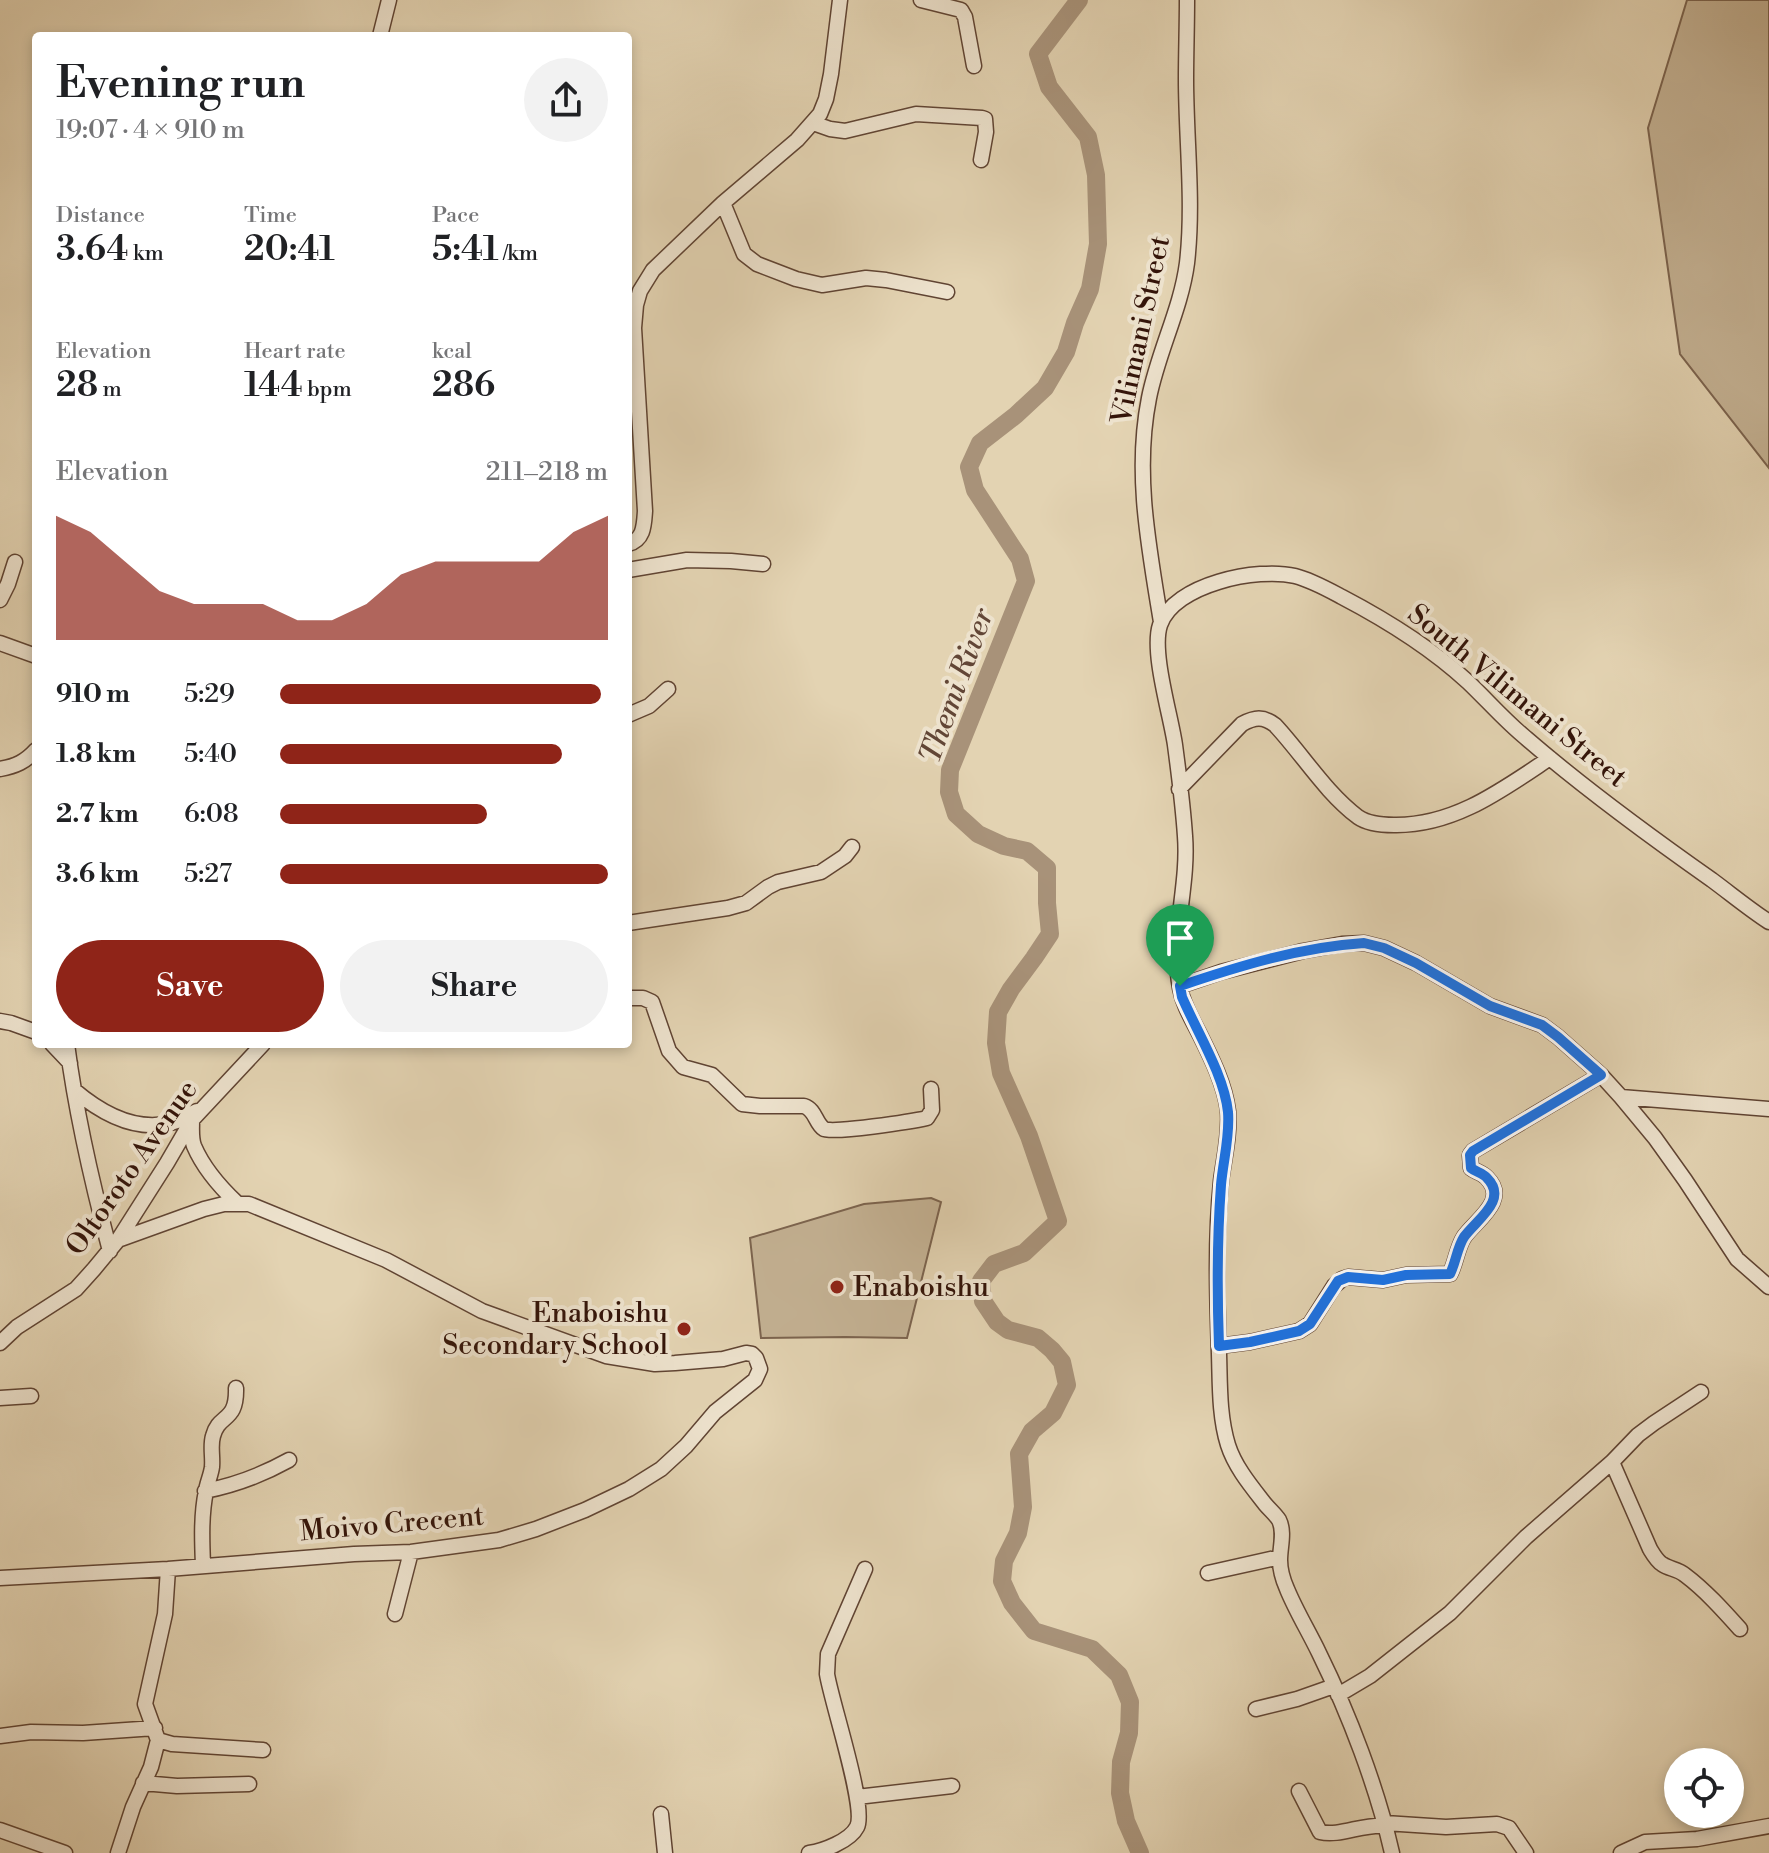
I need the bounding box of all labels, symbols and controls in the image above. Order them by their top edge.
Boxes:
text: Evening run [56,56,305,111]
button: share [524,58,608,142]
text: 19:07 · 4 × 910 m [56,114,245,146]
text: Distance [56,202,145,229]
text: Time [244,202,297,229]
text: Pace [432,202,479,229]
text: 3.64 [56,229,128,271]
text: 20:41 [244,229,335,271]
text: 5:41 [432,229,499,271]
street label: Vilimani Street [1104,233,1178,428]
text: km [128,240,164,267]
text: /km [499,240,538,267]
text: Elevation [56,338,151,365]
text: Heart rate [244,338,346,365]
text: kcal [432,338,472,365]
text: 28 [56,365,98,407]
text: 144 [244,365,303,407]
text: 286 [432,365,495,407]
text: m [98,376,122,403]
text: bpm [303,376,352,403]
text: Elevation [56,456,169,488]
text: 211–218 m [486,456,608,488]
street label: South Vilimani Street [1400,597,1634,795]
water label: Themi River [911,602,1003,769]
text: 910 m [56,678,130,710]
text: 5:29 [184,678,235,710]
text: 1.8 km [56,738,136,770]
text: 5:40 [184,738,237,770]
text: 2.7 km [56,798,139,830]
text: 6:08 [184,798,239,830]
text: 3.6 km [56,858,139,890]
text: 5:27 [184,858,232,890]
pin [1146,904,1214,986]
icon: arrive [1158,916,1202,960]
button: Save [56,940,324,1032]
button: Share [340,940,608,1032]
street label: Oltoroto Avenue [59,1074,205,1262]
place label: Enaboishu [853,1270,989,1305]
marker: Enaboishu [828,1278,846,1296]
place label: Enaboishu Secondary School [442,1296,668,1363]
marker: Enaboishu Secondary School [675,1320,693,1338]
street label: Moivo Crecent [299,1499,486,1549]
map controls [1664,1748,1744,1828]
button: locate [1664,1748,1744,1828]

